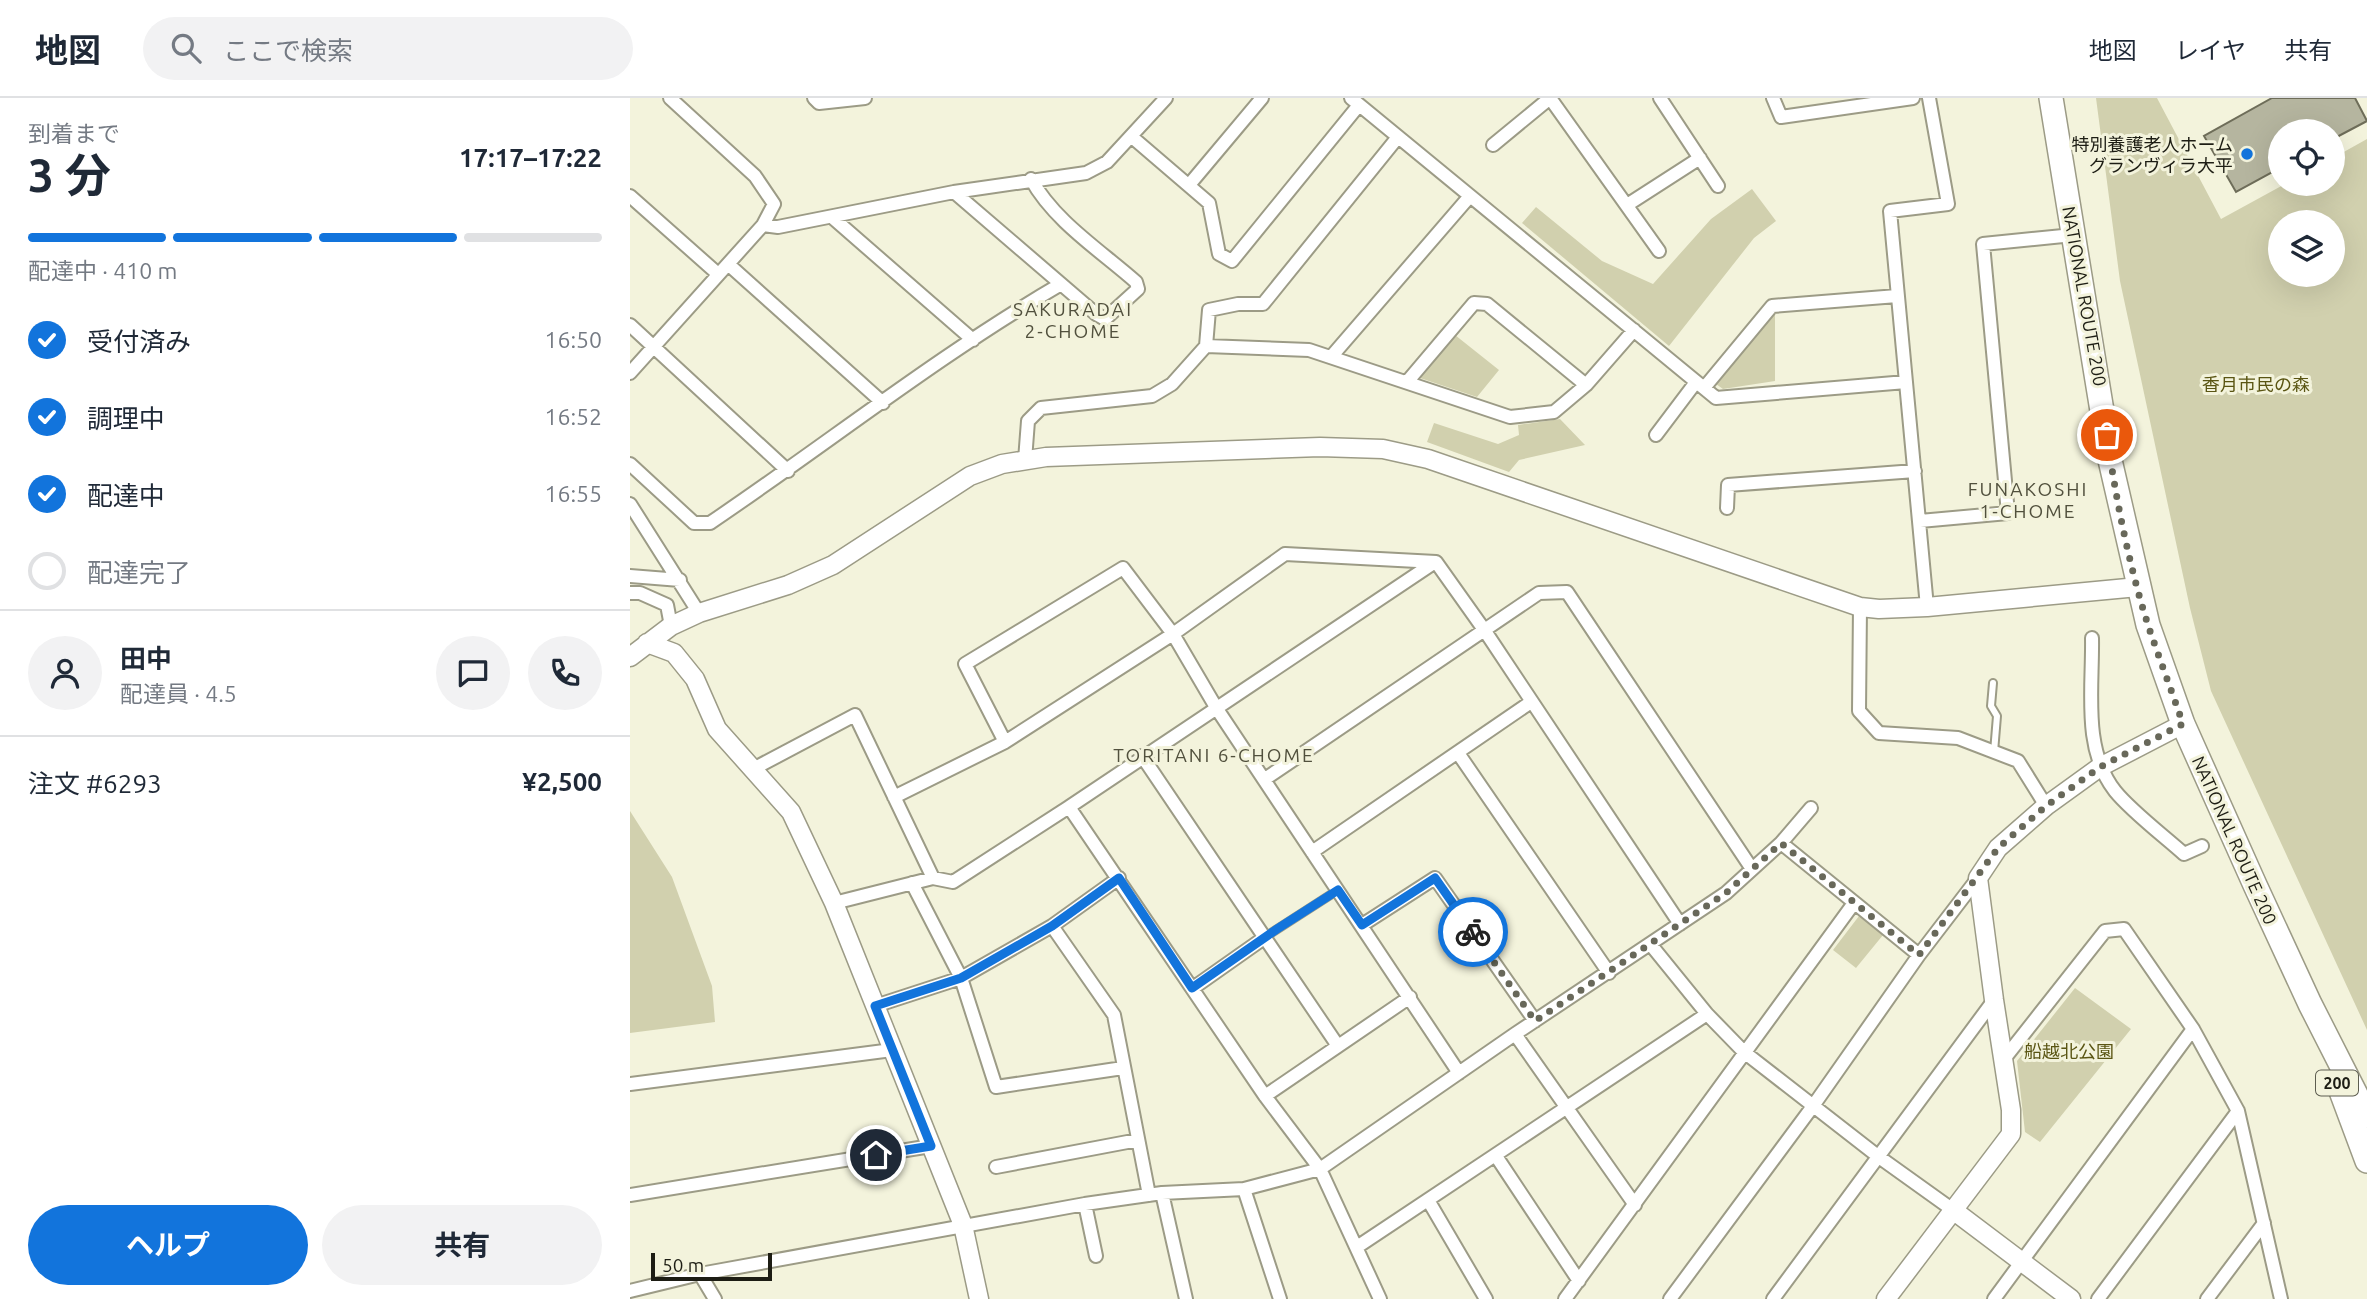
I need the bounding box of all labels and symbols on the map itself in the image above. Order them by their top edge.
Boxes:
place label: 特別養護老人ホーム グランヴィラ大平 [2072,134,2233,175]
marker: 特別養護老人ホーム グランヴィラ大平 [2239,146,2255,162]
street label: NATIONAL ROUTE 200 [2059,205,2111,387]
district label: SAKURADAI 2-CHOME [1013,298,1133,342]
park label: 香月市民の森 [2202,374,2310,394]
pin [2077,405,2137,465]
district label: FUNAKOSHI 1-CHOME [1968,478,2088,522]
district label: TORITANI 6-CHOME [1113,744,1315,766]
street label: NATIONAL ROUTE 200 [2189,753,2281,927]
courier [1438,897,1508,967]
park label: 船越北公園 [2024,1041,2114,1061]
road number: 200 [2316,1071,2358,1096]
pin [846,1125,906,1185]
scale bar [651,1250,772,1282]

